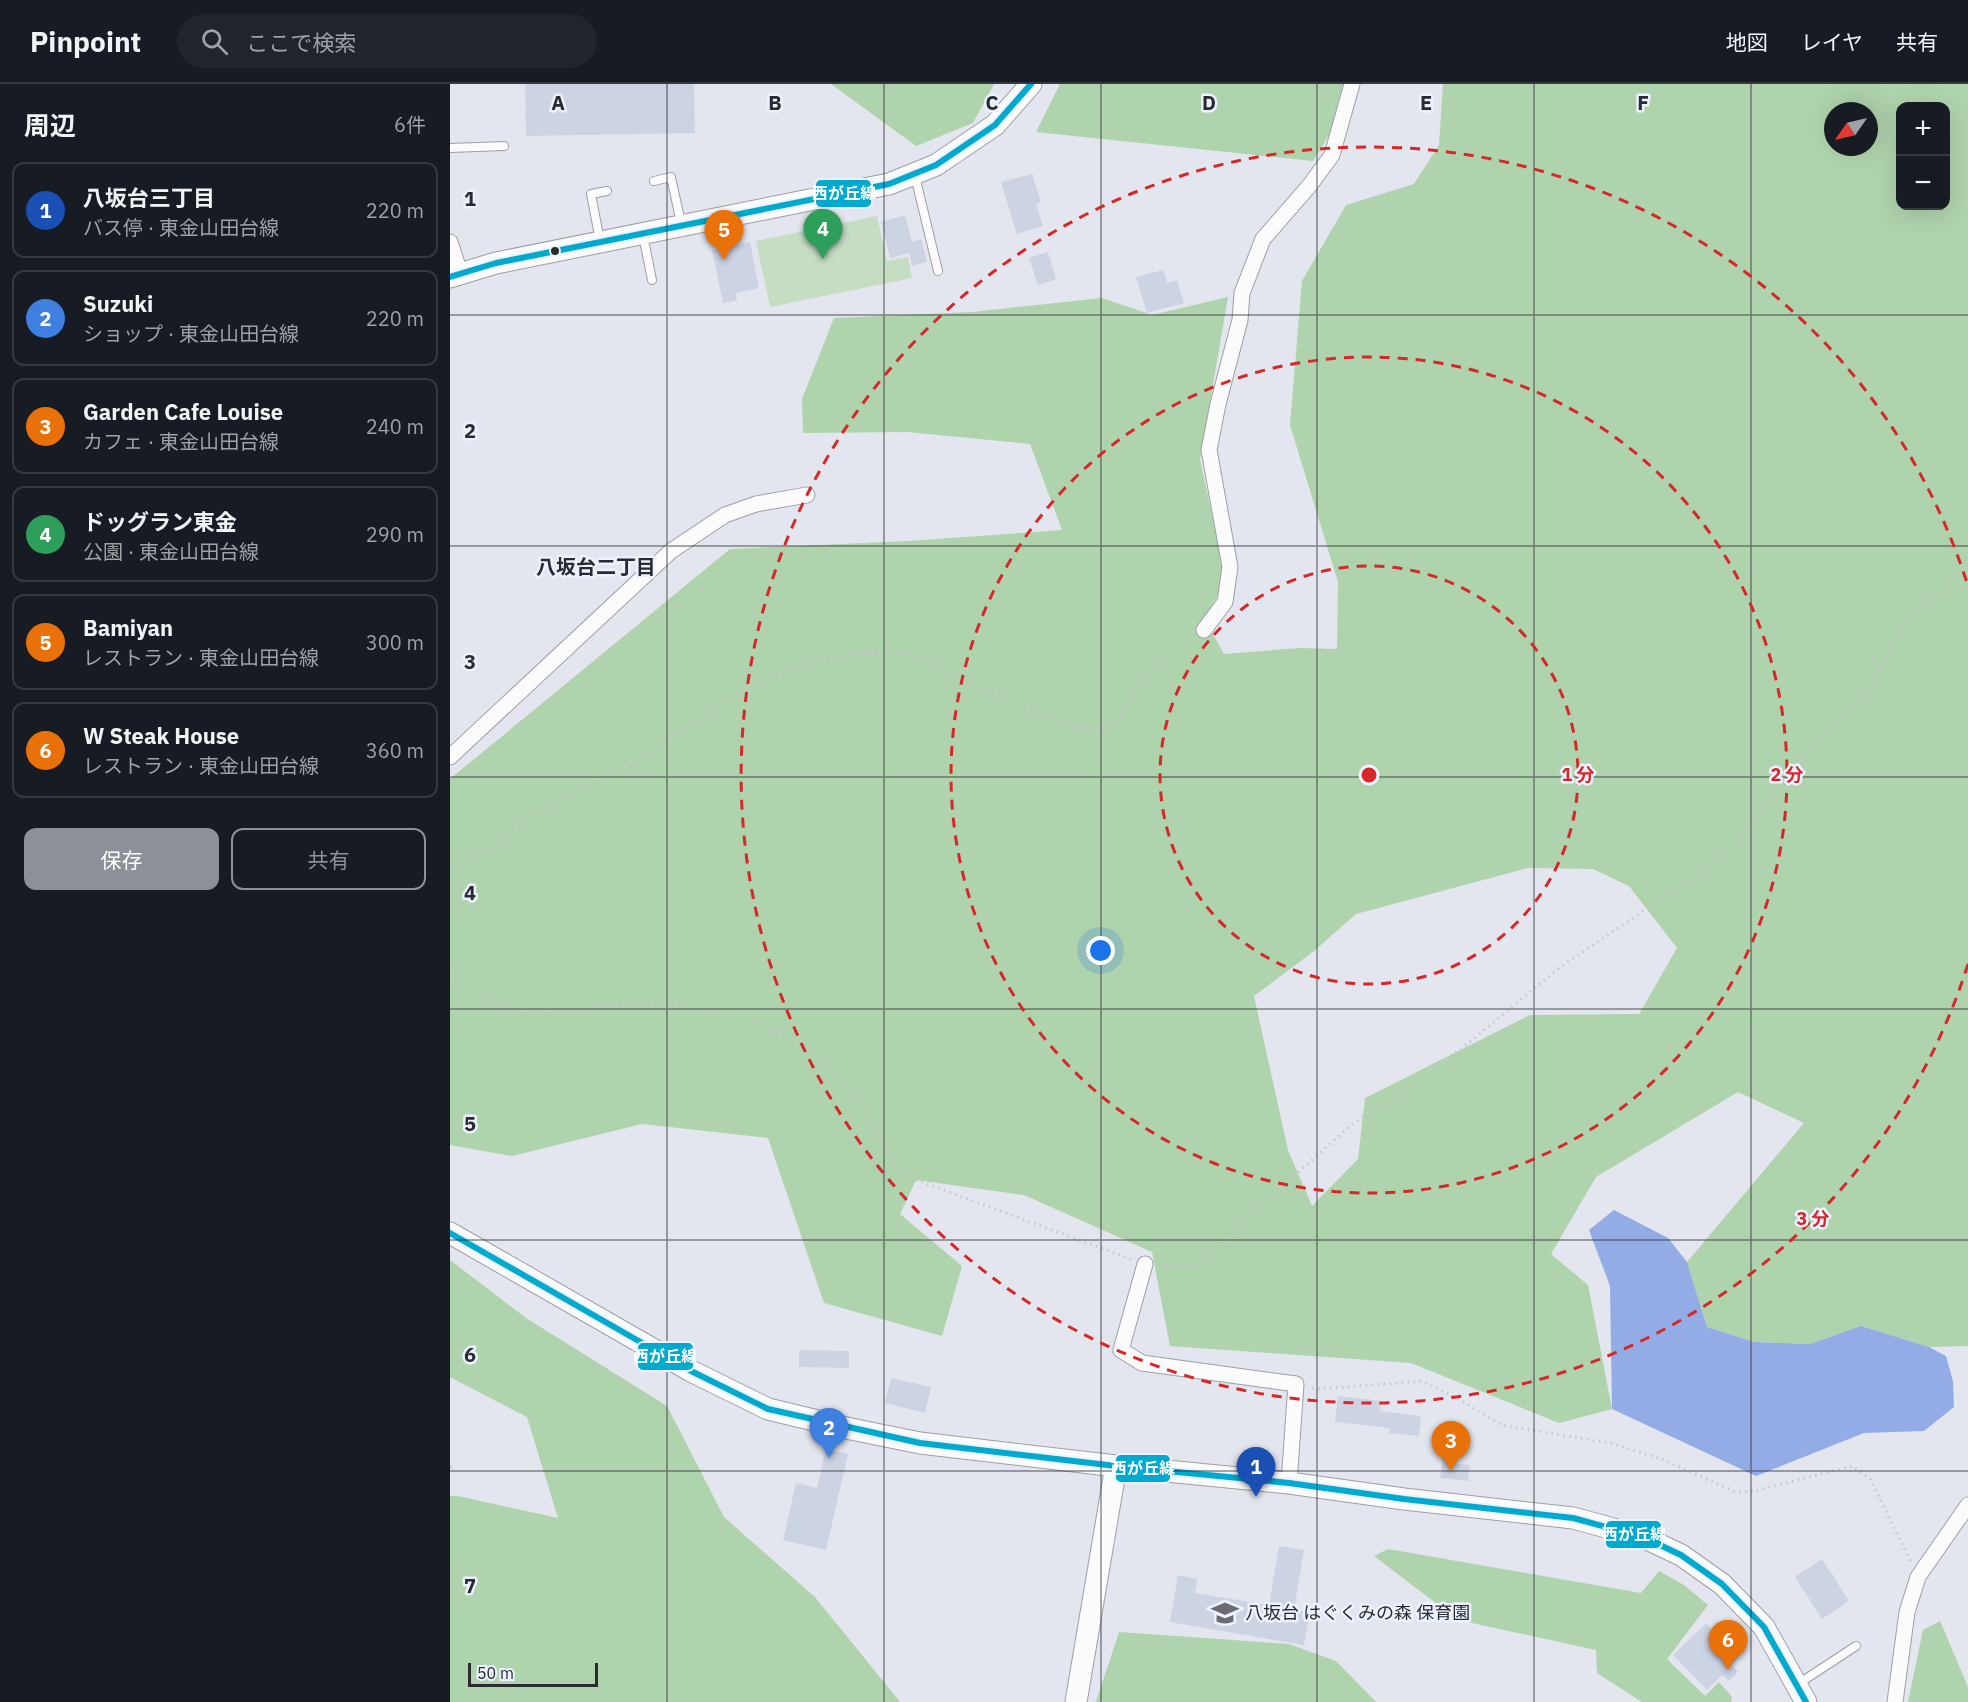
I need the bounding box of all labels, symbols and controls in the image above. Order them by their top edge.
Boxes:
search box [177,14,597,68]
text: Pinpoint [30,23,141,60]
icon: search [198,25,231,58]
text: ここで検索 [246,28,356,57]
text: 地図 [1726,28,1768,56]
text: レイヤ [1801,28,1863,56]
text: 共有 [1896,28,1938,56]
text: A [551,89,565,116]
text: B [768,89,782,116]
text: C [985,89,999,116]
text: D [1202,89,1216,116]
text: E [1420,89,1432,116]
text: F [1637,89,1649,116]
north arrow [1824,102,1878,156]
map controls [1896,102,1950,210]
button: + [1896,102,1950,156]
text: 周辺 [24,108,76,142]
text: 6件 [394,111,426,138]
button: − [1896,156,1950,210]
line badge: 西が丘線 [815,179,872,208]
text: 八坂台三丁目 [83,183,215,212]
text: 西が丘線 [812,183,876,203]
text: 1 [464,185,476,212]
text: 1 [40,197,52,224]
text: 220 m [366,197,424,224]
pin: 5 [704,210,744,260]
pin: 4 [804,210,842,259]
text: バス停 · 東金山田台線 [83,214,279,241]
unlabelled marker [549,245,561,257]
text: Suzuki [83,289,153,318]
text: 2 [40,305,52,332]
text: 220 m [366,305,424,332]
text: ショップ · 東金山田台線 [83,320,299,347]
text: Garden Cafe Louise [83,397,283,426]
text: 3 [40,413,52,440]
text: 240 m [366,413,424,440]
text: 2 [464,417,476,444]
text: カフェ · 東金山田台線 [83,428,279,455]
text: ドッグラン東金 [83,507,237,536]
text: 4 [40,521,52,548]
text: 290 m [366,521,424,548]
text: 公園 · 東金山田台線 [83,538,259,565]
district label: 八坂台二丁目 [536,553,656,580]
text: Bamiyan [83,613,173,642]
text: 5 [40,629,52,656]
text: 300 m [366,629,424,656]
text: レストラン · 東金山田台線 [83,644,319,671]
text: 3 [464,648,476,675]
text: W Steak House [83,721,239,750]
text: 6 [40,737,52,764]
text: 360 m [366,737,424,764]
text: レストラン · 東金山田台線 [83,752,319,779]
text: 1 分 [1561,763,1595,786]
text: 2 分 [1770,763,1804,786]
centre of rings [1359,765,1379,785]
button: 保存 [24,828,219,890]
button: 共有 [231,828,426,890]
text: 4 [464,879,476,906]
your location [1086,936,1115,965]
text: 5 [464,1110,476,1137]
text: 3 分 [1796,1207,1830,1230]
text: 6 [464,1341,476,1368]
line badge: 西が丘線 [637,1342,694,1371]
text: 西が丘線 [633,1346,697,1366]
pin: 2 [810,1408,848,1458]
pin: 3 [1432,1422,1470,1471]
pin: 1 [1236,1448,1276,1497]
line badge: 西が丘線 [1115,1454,1171,1483]
text: 西が丘線 [1111,1458,1175,1478]
line badge: 西が丘線 [1605,1520,1662,1549]
text: 西が丘線 [1602,1524,1666,1544]
text: 7 [464,1572,476,1599]
school or university icon: 八坂台 はぐくみの森 保育園 [1210,1598,1240,1628]
place label: 八坂台 はぐくみの森 保育園 [1245,1601,1470,1624]
pin: 6 [1708,1620,1748,1670]
scale bar [468,1660,598,1688]
text: 50 m [477,1663,514,1683]

